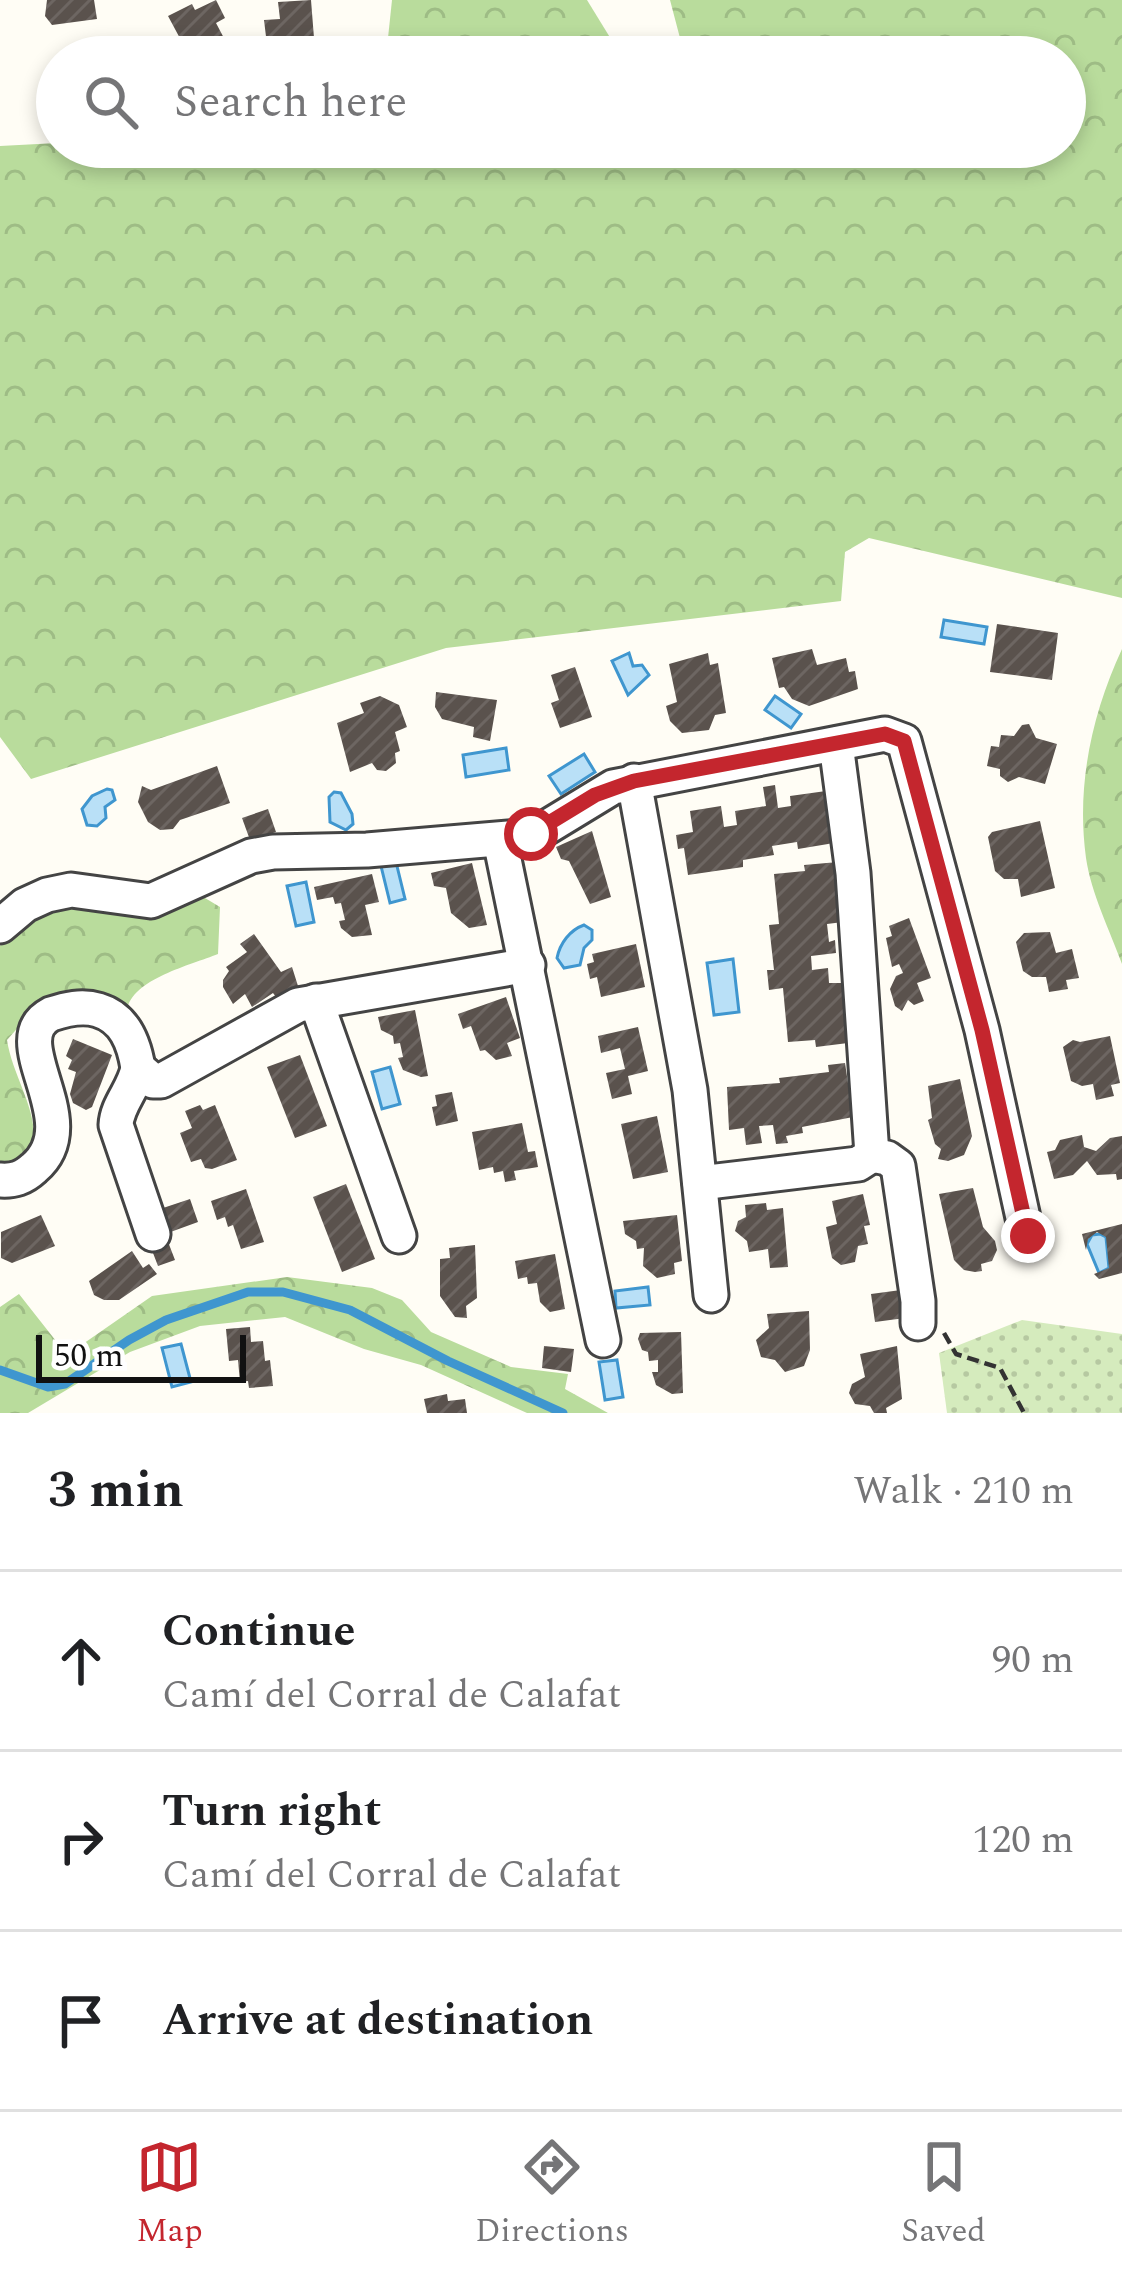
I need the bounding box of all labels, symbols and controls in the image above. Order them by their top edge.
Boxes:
search box [36,36,1086,168]
text: Search here [174,68,407,137]
icon: search [78,69,144,135]
route start [504,807,558,861]
route end [1001,1209,1055,1263]
scale bar [36,1329,246,1382]
text: 50 m [54,1331,124,1381]
text: 3 min [48,1452,184,1530]
text: Walk · 210 m [853,1462,1074,1521]
text: Continue [162,1597,355,1666]
icon: ahead [48,1628,114,1694]
text: 90 m [992,1631,1074,1690]
text: Camí del Corral de Calafat [162,1666,621,1725]
text: Turn right [162,1777,381,1846]
icon: right [48,1808,114,1874]
text: 120 m [972,1811,1074,1870]
text: Camí del Corral de Calafat [162,1846,621,1905]
text: Arrive at destination [162,1986,593,2055]
icon: arrive [48,1988,114,2054]
tab: Map [136,2134,203,2256]
tab: Directions [475,2134,629,2256]
tab: Saved [901,2134,986,2256]

